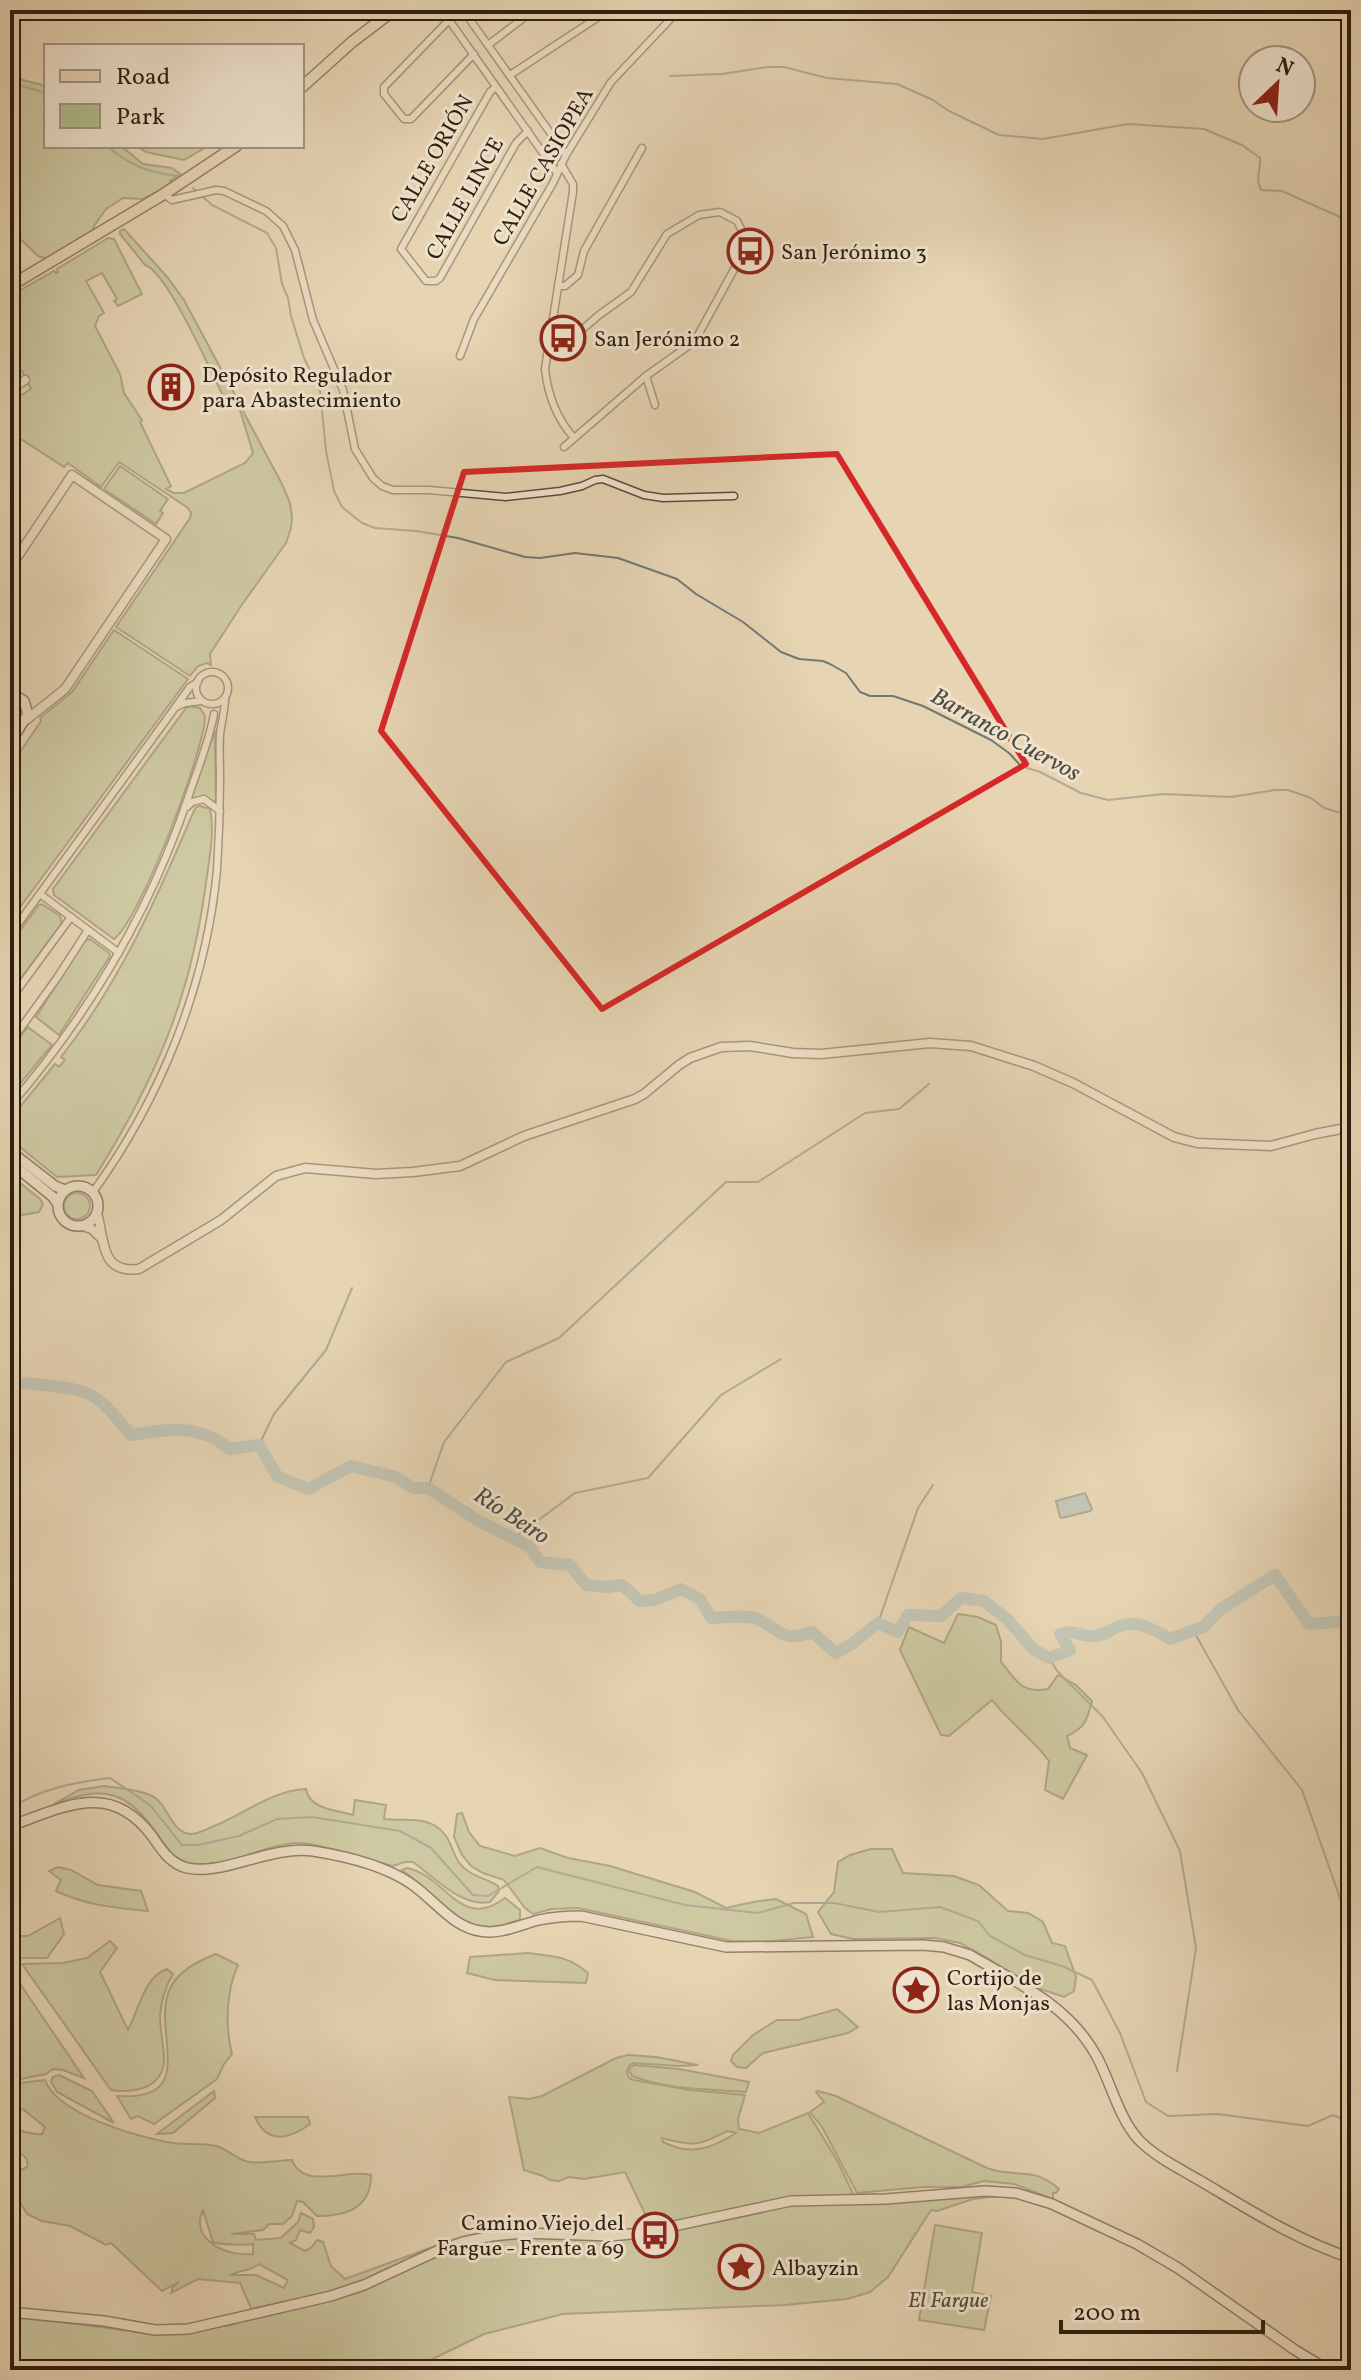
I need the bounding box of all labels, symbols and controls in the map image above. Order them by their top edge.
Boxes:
legend [44,44,304,148]
north arrow [1237,44,1317,124]
text: N [1271,51,1298,86]
text: Road [116,61,170,95]
street label: CALLE CASIOPEA [486,82,602,252]
street label: CALLE ORIÓN [384,90,482,229]
text: Park [116,101,165,135]
street label: CALLE LINCE [420,132,513,266]
bus stop icon: San Jerónimo 3 [726,227,774,275]
place label: San Jerónimo 3 [781,238,927,269]
bus stop icon: San Jerónimo 2 [539,314,587,362]
place label: San Jerónimo 2 [594,325,740,356]
place label: Depósito Regulador para Abastecimiento [202,361,401,417]
building icon: Depósito Regulador para Abastecimiento [147,363,195,411]
water label: Barranco Cuervos [924,680,1086,791]
water label: Río Beiro [466,1479,556,1554]
place label: Cortijo de las Monjas [947,1964,1050,2020]
place icon: Cortijo de las Monjas [892,1966,940,2014]
place label: Camino Viejo del Fargue - Frente a 69 [437,2209,624,2265]
bus stop icon: Camino Viejo del Fargue - Frente a 69 [631,2211,679,2259]
place icon: Albayzin [717,2243,765,2291]
place label: Albayzin [772,2254,859,2285]
scale bar [1061,2284,1263,2334]
park label: El Fargue [908,2286,988,2317]
text: 200 m [1073,2297,1141,2331]

